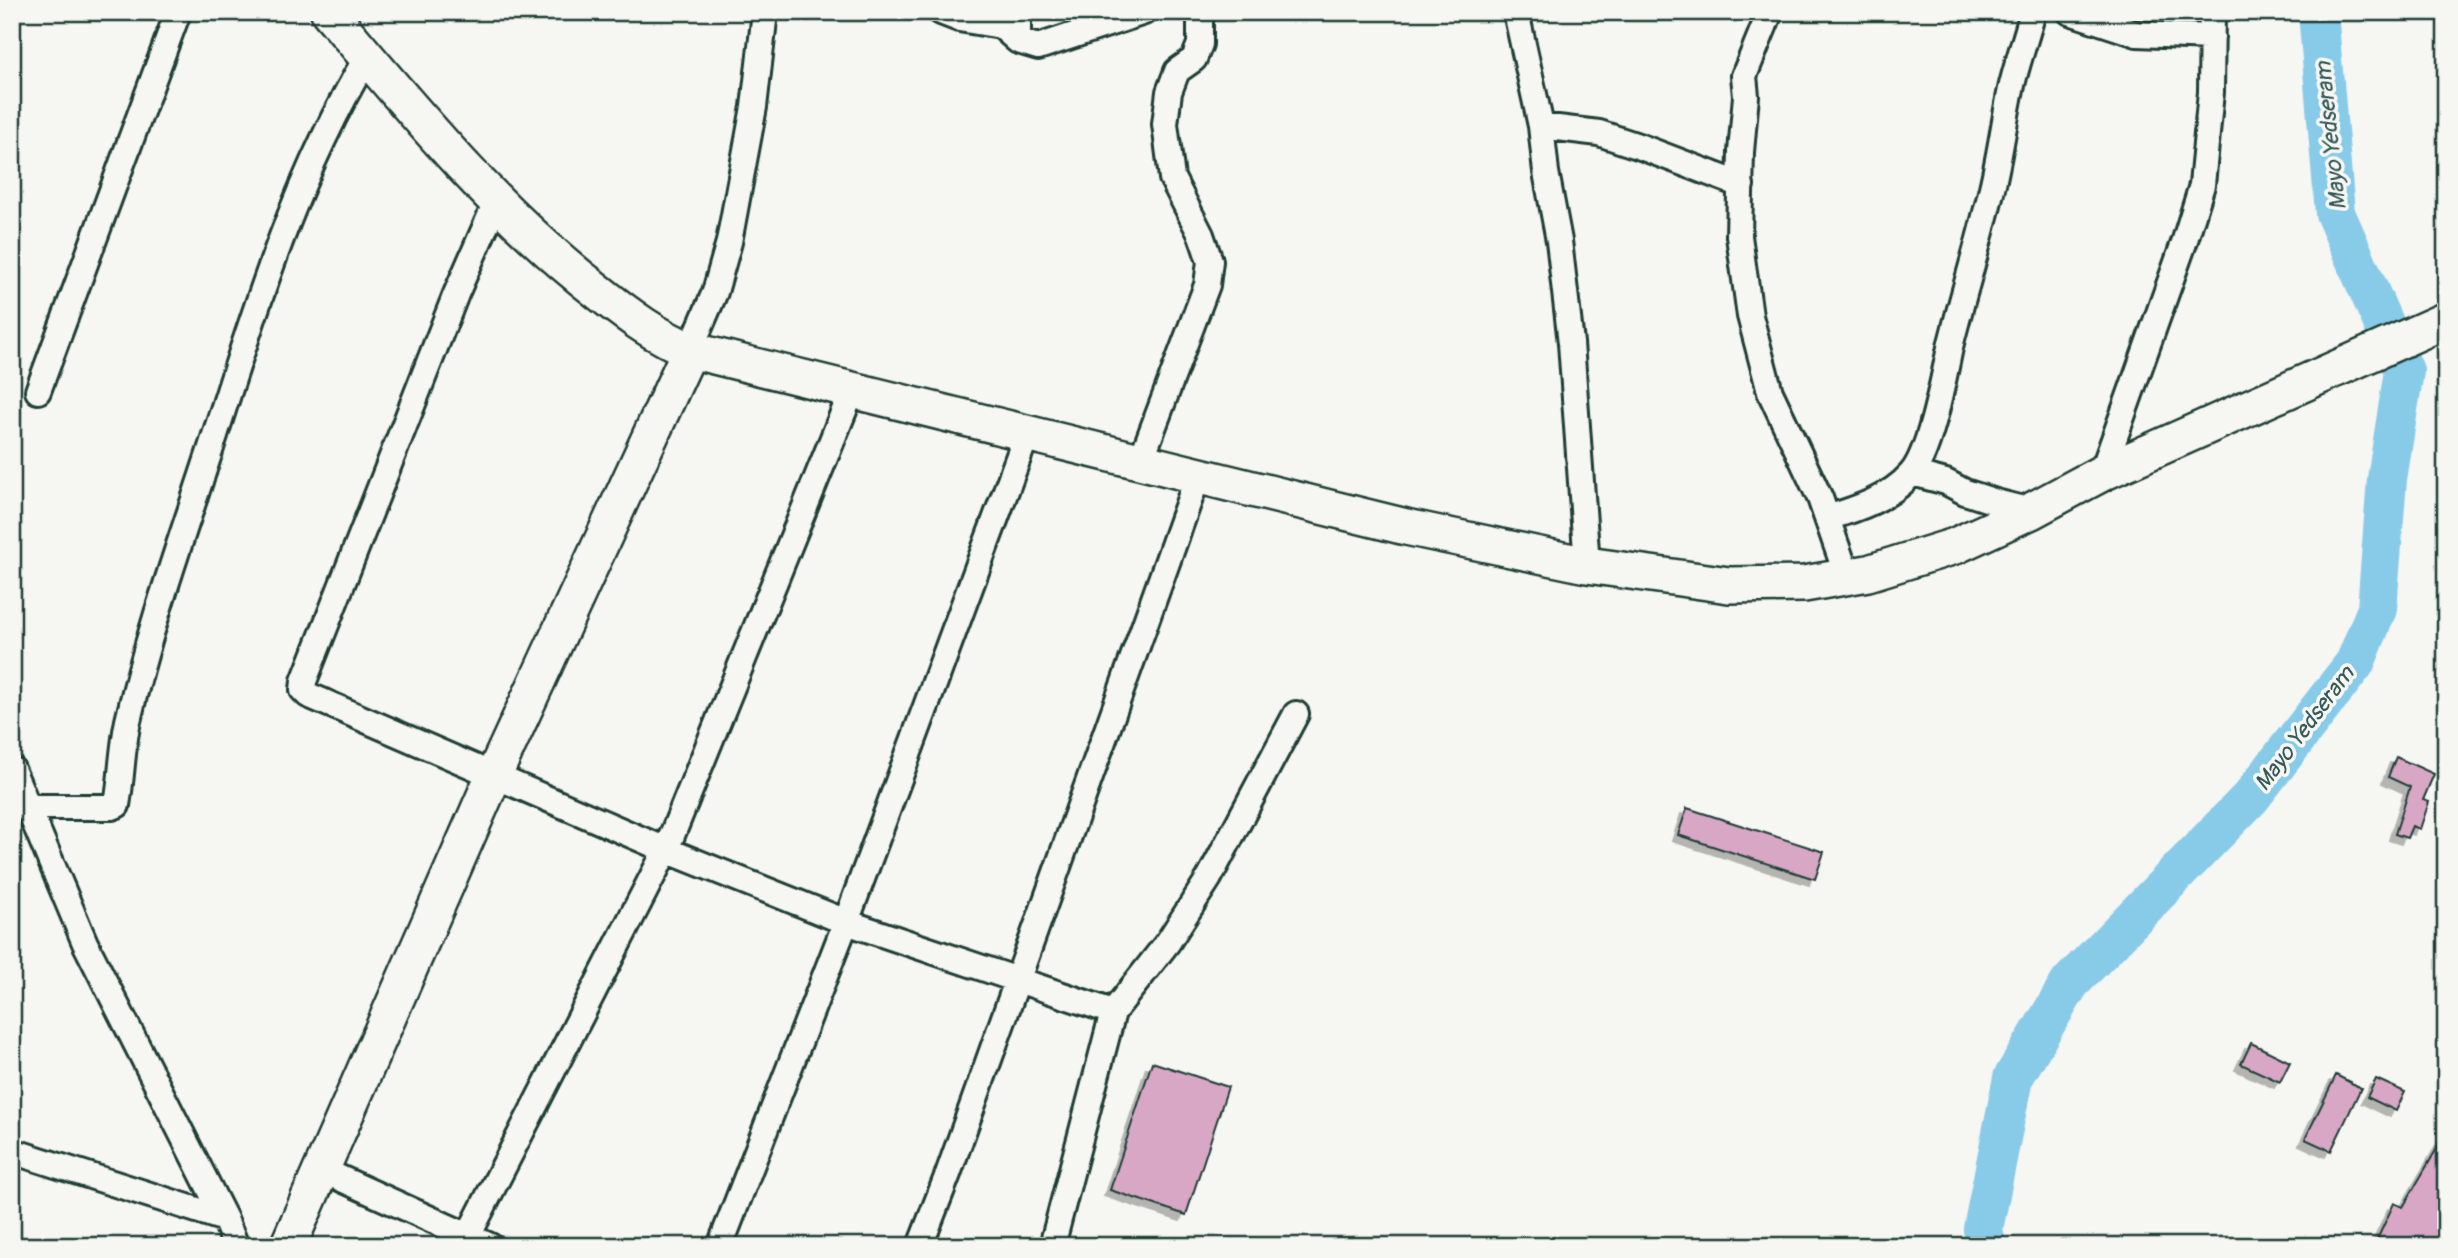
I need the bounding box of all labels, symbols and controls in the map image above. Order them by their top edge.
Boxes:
water label: Mayo Yedseram [2308,59,2353,211]
water label: Mayo Yedseram [2248,659,2362,796]

